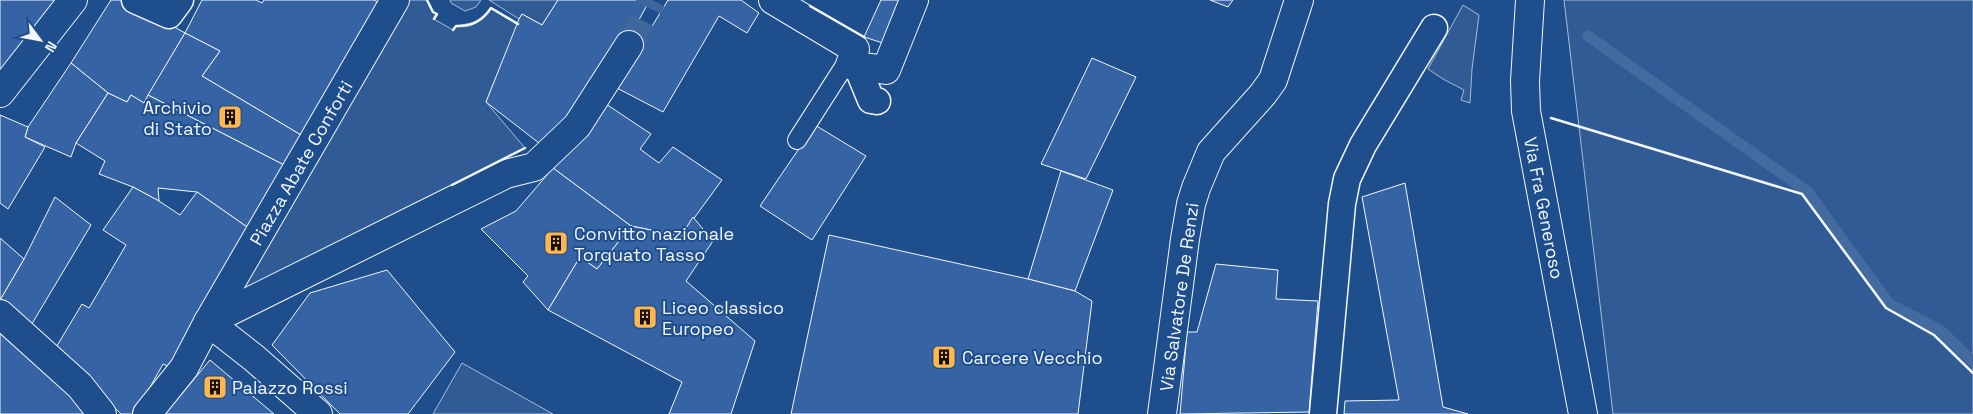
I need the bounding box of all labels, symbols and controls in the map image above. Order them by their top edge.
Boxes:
north arrow [15,15,65,65]
text: N [41,38,61,56]
street label: Piazza Abate Conforti [244,76,358,250]
place label: Archivio di Stato [143,96,212,140]
building icon: Archivio di Stato [217,104,243,130]
street label: Via Fra Generoso [1519,135,1569,281]
street label: Via Salvatore De Renzi [1154,201,1204,393]
place label: Convitto nazionale Torquato Tasso [574,222,734,266]
building icon: Convitto nazionale Torquato Tasso [543,230,569,256]
place label: Liceo classico Europeo [662,296,784,340]
building icon: Liceo classico Europeo [632,304,658,330]
building icon: Carcere Vecchio [931,344,957,370]
place label: Carcere Vecchio [962,346,1103,369]
building icon: Palazzo Rossi [202,374,228,400]
place label: Palazzo Rossi [232,376,348,399]

